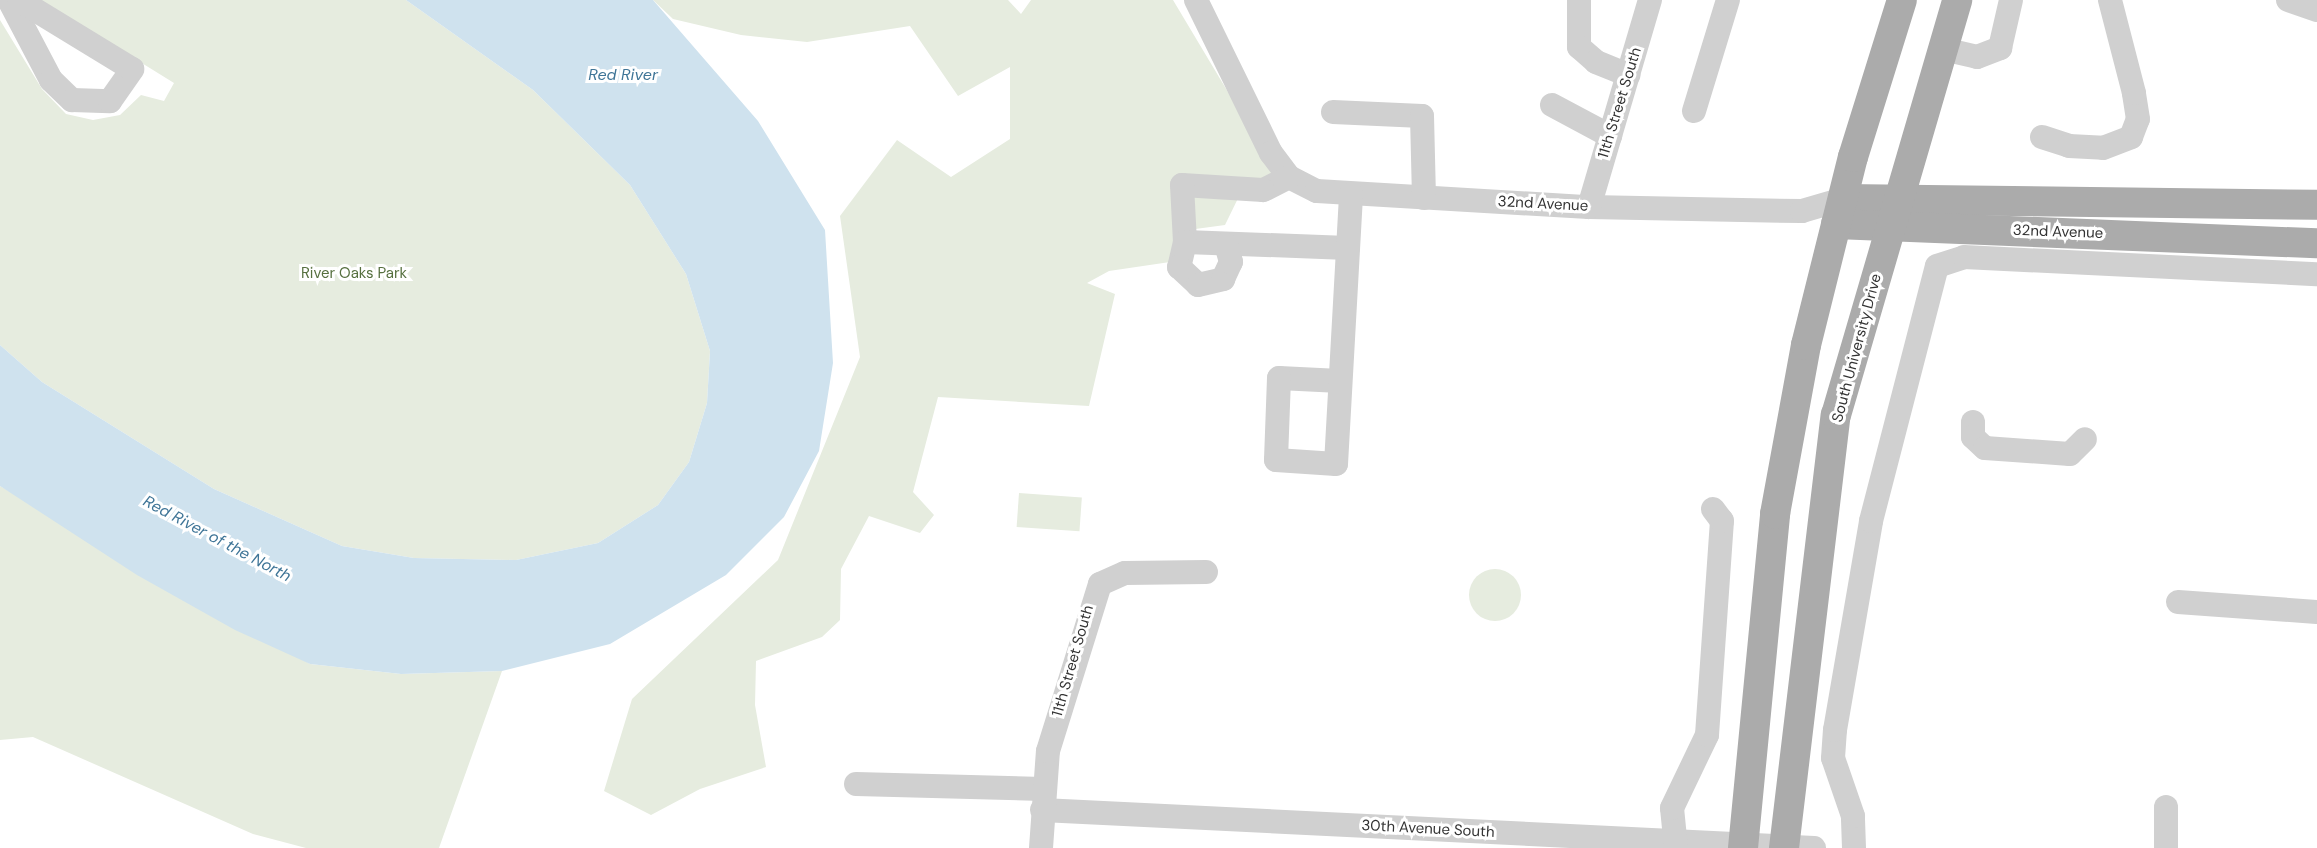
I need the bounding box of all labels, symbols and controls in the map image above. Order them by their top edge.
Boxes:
street label: 11th Street South [1595,45,1645,161]
water label: Red River [588,65,658,85]
street label: 32nd Avenue [1497,193,1589,215]
street label: 32nd Avenue [2012,221,2104,243]
park label: River Oaks Park [301,265,407,283]
street label: South University Drive [1828,272,1886,424]
water label: Red River of the North [140,492,294,586]
street label: 11th Street South [1048,603,1098,719]
street label: 30th Avenue South [1361,817,1495,841]

